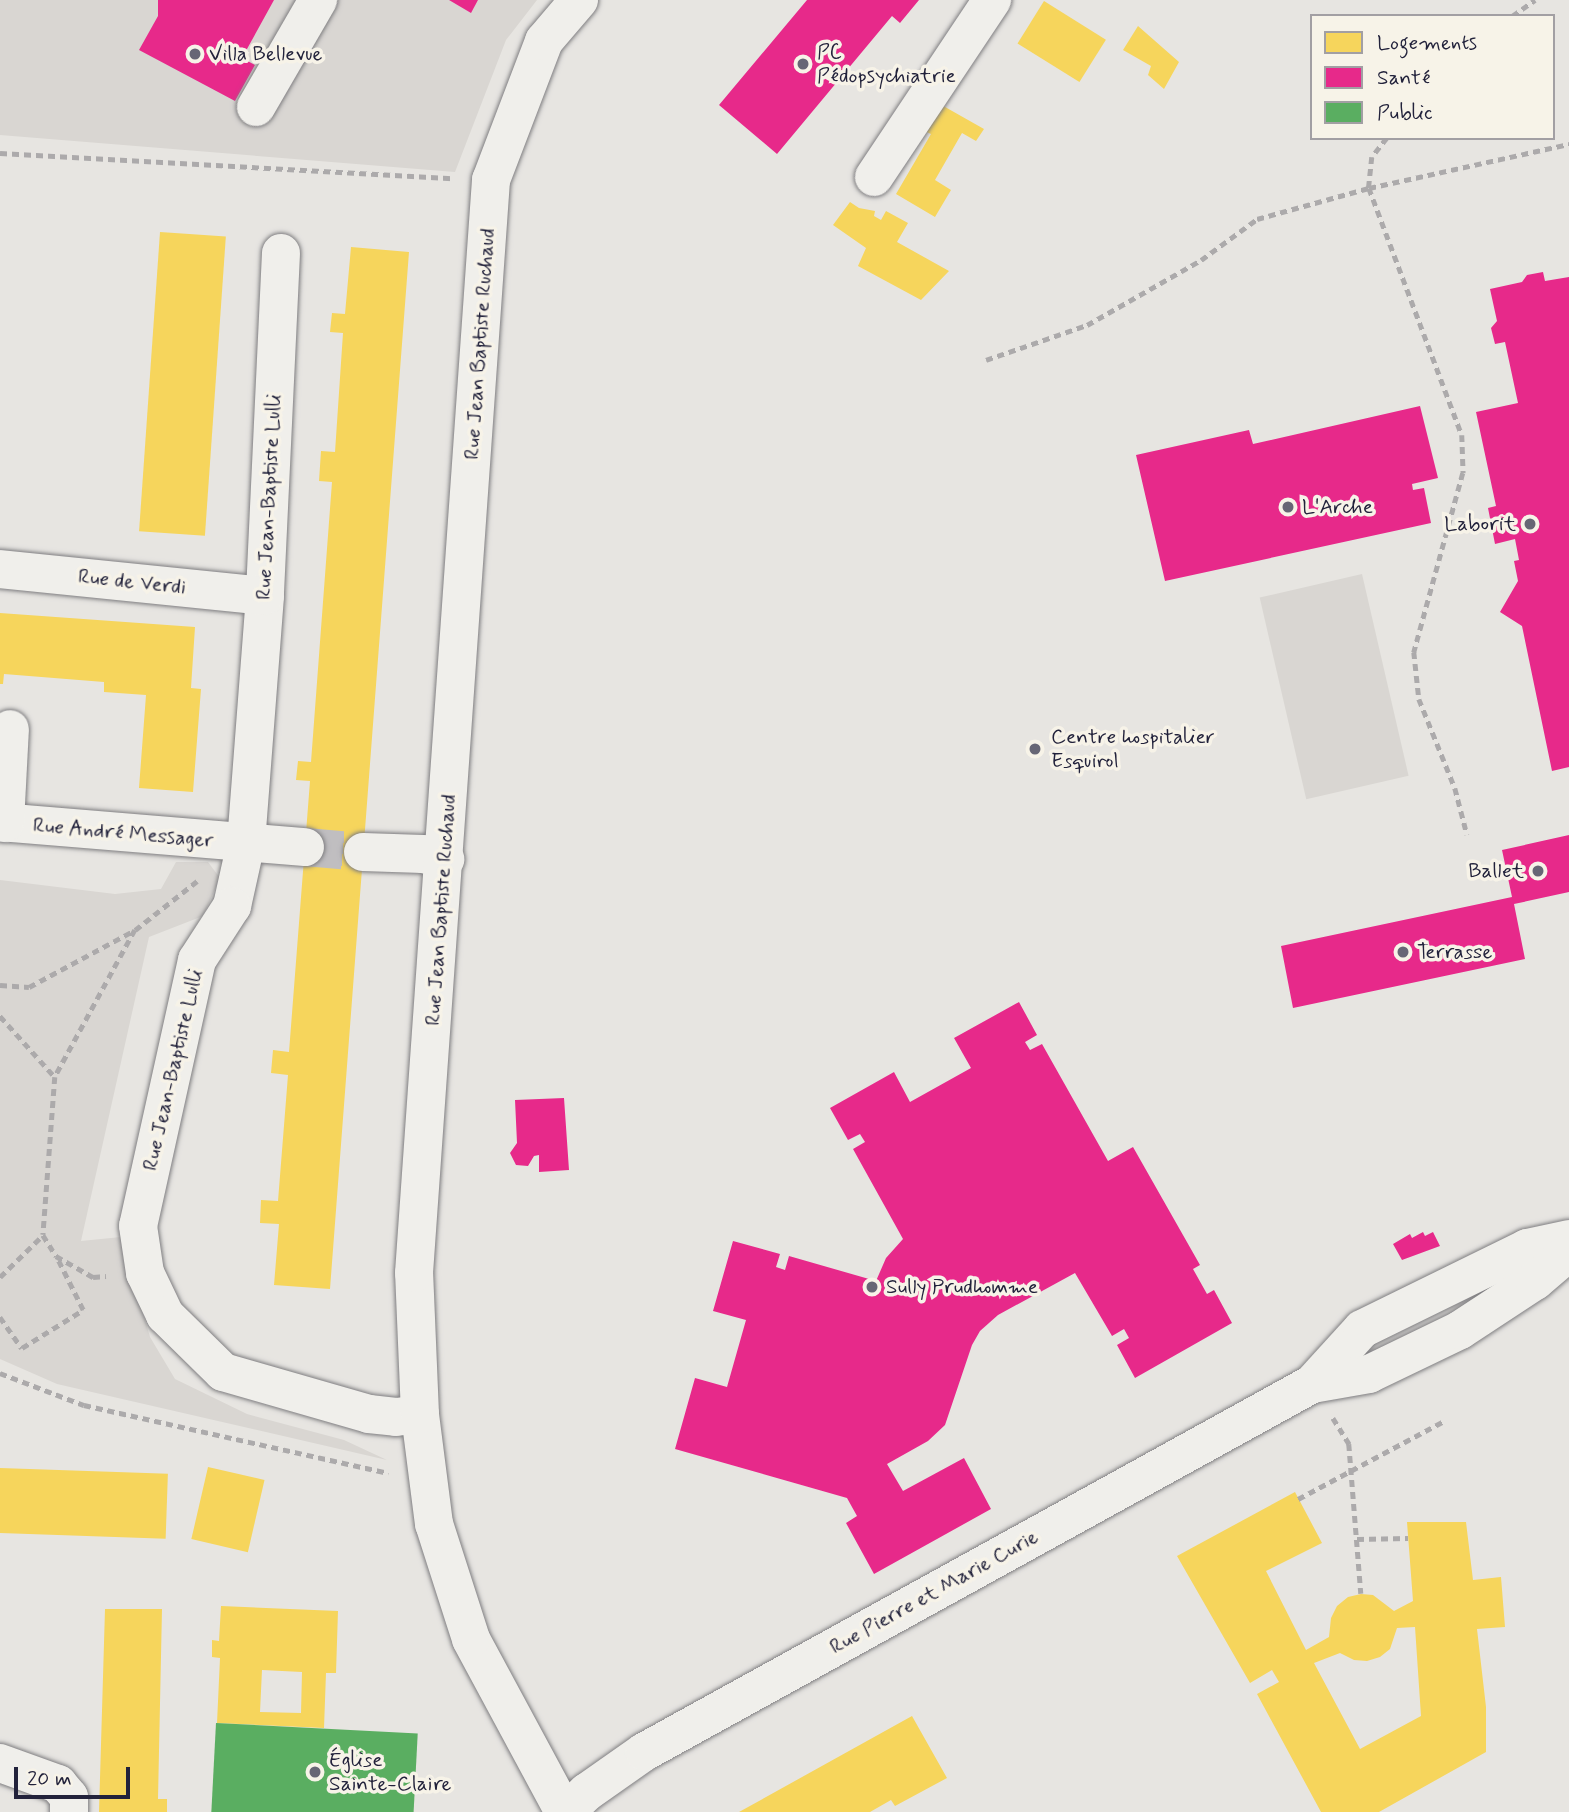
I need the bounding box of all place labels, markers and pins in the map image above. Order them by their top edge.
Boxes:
place label: PC Pédopsychiatrie [817,39,956,89]
place label: Villa Bellevue [209,41,327,67]
marker: Villa Bellevue [187,46,203,62]
marker: PC Pédopsychiatrie [795,56,811,72]
place label: L'Arche [1302,494,1373,520]
marker: L'Arche [1280,499,1296,515]
place label: Laborit [1444,511,1516,537]
marker: Laborit [1522,516,1538,532]
place label: Centre hospitalier Esquirol [1051,724,1215,774]
marker: Centre hospitalier Esquirol [1025,739,1045,759]
place label: Ballet [1468,858,1524,884]
marker: Ballet [1530,863,1546,879]
place label: Terrasse [1417,939,1492,965]
marker: Terrasse [1395,944,1411,960]
place label: Sully Prudhomme [886,1274,1039,1300]
marker: Sully Prudhomme [864,1279,880,1295]
place label: Église Sainte-Claire [329,1747,451,1797]
marker: Église Sainte-Claire [307,1764,323,1780]

